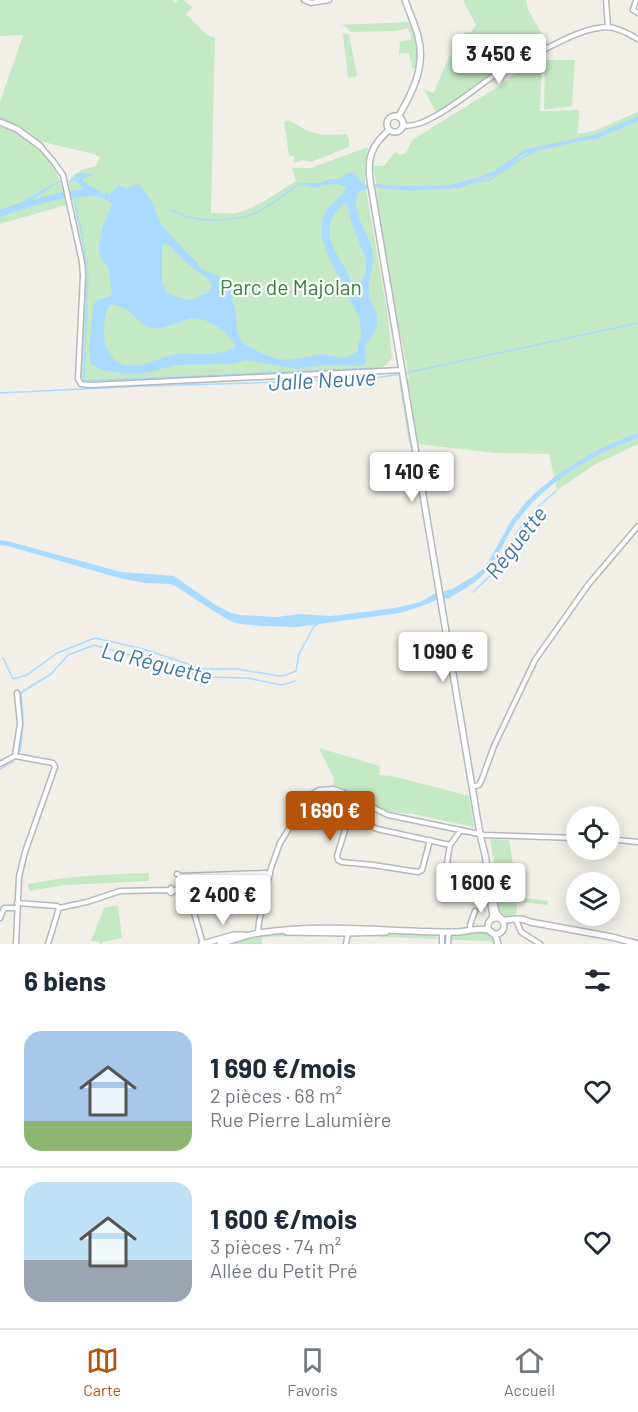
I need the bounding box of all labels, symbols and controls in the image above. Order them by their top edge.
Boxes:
pin: 3 450 € [444,34,554,85]
text: 3 450 € [466,41,532,65]
park label: Parc de Majolan [220,274,362,299]
water label: Jalle Neuve [267,363,377,395]
pin: 1 410 € [357,452,467,503]
text: 1 410 € [384,459,440,483]
water label: Réguette [479,500,551,584]
pin: 1 090 € [388,632,498,683]
water label: La Réguette [99,636,215,688]
text: 1 090 € [412,639,474,663]
pin: 1 690 € [275,791,385,842]
text: 1 690 € [300,798,360,822]
map controls [566,806,620,926]
button: locate [566,806,620,860]
pin: 1 600 € [426,863,536,914]
text: 1 600 € [450,870,512,894]
button: layers [566,872,620,926]
pin: 2 400 € [168,875,278,926]
text: 2 400 € [190,882,256,906]
icon: filters [581,964,614,997]
text: 6 biens [24,965,106,996]
text: 1 690 €/mois [210,1052,356,1083]
icon: home [72,1055,144,1127]
icon: heart [581,1075,614,1108]
text: 2 pièces · 68 m² [210,1083,342,1107]
text: Rue Pierre Lalumière [210,1107,391,1131]
text: 1 600 €/mois [210,1203,357,1234]
icon: home [72,1206,144,1278]
icon: heart [581,1226,614,1259]
text: 3 pièces · 74 m² [210,1234,341,1258]
text: Allée du Petit Pré [210,1258,358,1282]
tab: Carte [83,1344,121,1399]
tab: Favoris [287,1344,338,1399]
tab: Accueil [504,1344,555,1399]

